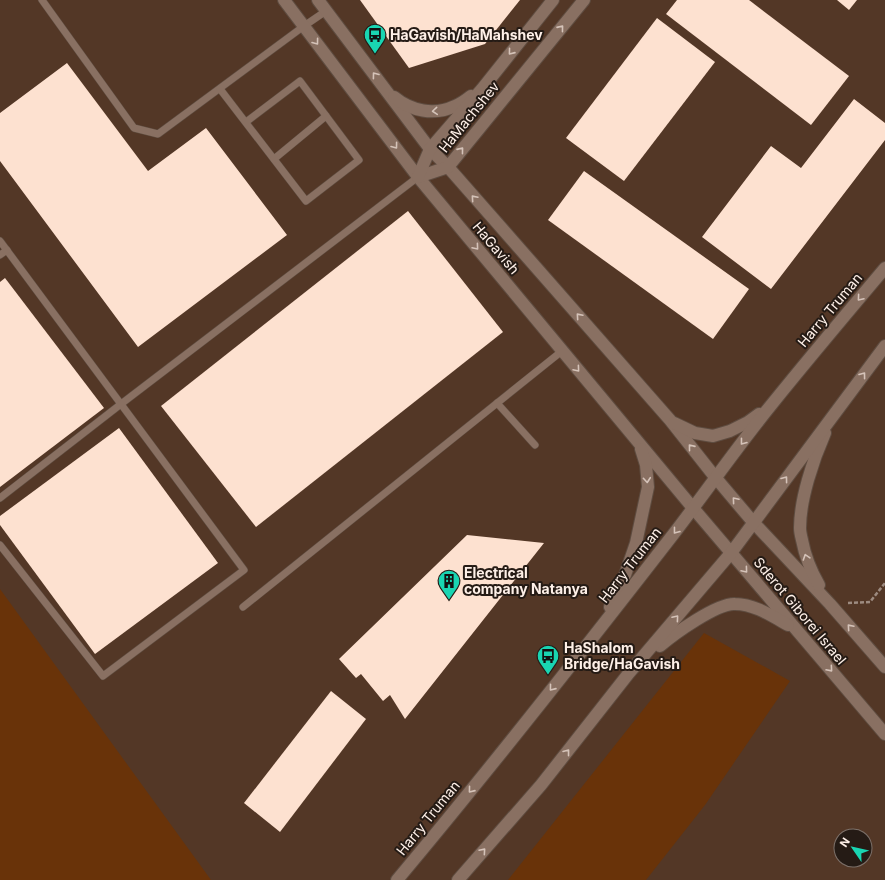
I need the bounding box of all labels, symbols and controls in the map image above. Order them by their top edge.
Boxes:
bus stop icon: HaGavish/HaMahshev [362,22,388,55]
one-way arrow [557,25,564,32]
place label: HaGavish/HaMahshev [390,26,543,43]
one-way arrow [311,38,318,45]
one-way arrow [509,48,516,55]
one-way arrow [372,73,379,80]
street label: HaMachshev [435,78,503,156]
one-way arrow [432,106,438,115]
one-way arrow [390,141,397,148]
one-way arrow [457,147,464,155]
one-way arrow [472,195,479,202]
street label: HaGavish [470,218,523,277]
one-way arrow [472,242,479,250]
street label: Harry Truman [794,269,865,350]
one-way arrow [858,293,865,300]
one-way arrow [576,314,583,321]
one-way arrow [572,364,579,371]
one-way arrow [858,373,865,380]
one-way arrow [740,437,747,444]
one-way arrow [689,444,696,451]
one-way arrow [643,477,652,483]
one-way arrow [780,477,787,484]
one-way arrow [732,497,739,505]
street label: Harry Truman [595,524,664,606]
one-way arrow [673,527,680,534]
one-way arrow [802,553,811,560]
street label: Sderot Giborei Israel [751,554,850,668]
place label: Electrical company Natanya [464,564,588,597]
one-way arrow [741,565,748,573]
building icon: Electrical company Natanya [436,568,462,601]
one-way arrow [671,615,678,623]
one-way arrow [848,625,855,632]
place label: HaShalom Bridge/HaGavish [564,639,680,672]
bus stop icon: HaShalom Bridge/HaGavish [535,643,561,676]
one-way arrow [825,664,832,672]
one-way arrow [550,684,557,691]
one-way arrow [563,749,570,756]
street label: Harry Truman [392,777,463,858]
one-way arrow [469,785,476,793]
north arrow [833,828,873,868]
text: N [837,835,853,850]
one-way arrow [479,848,486,855]

